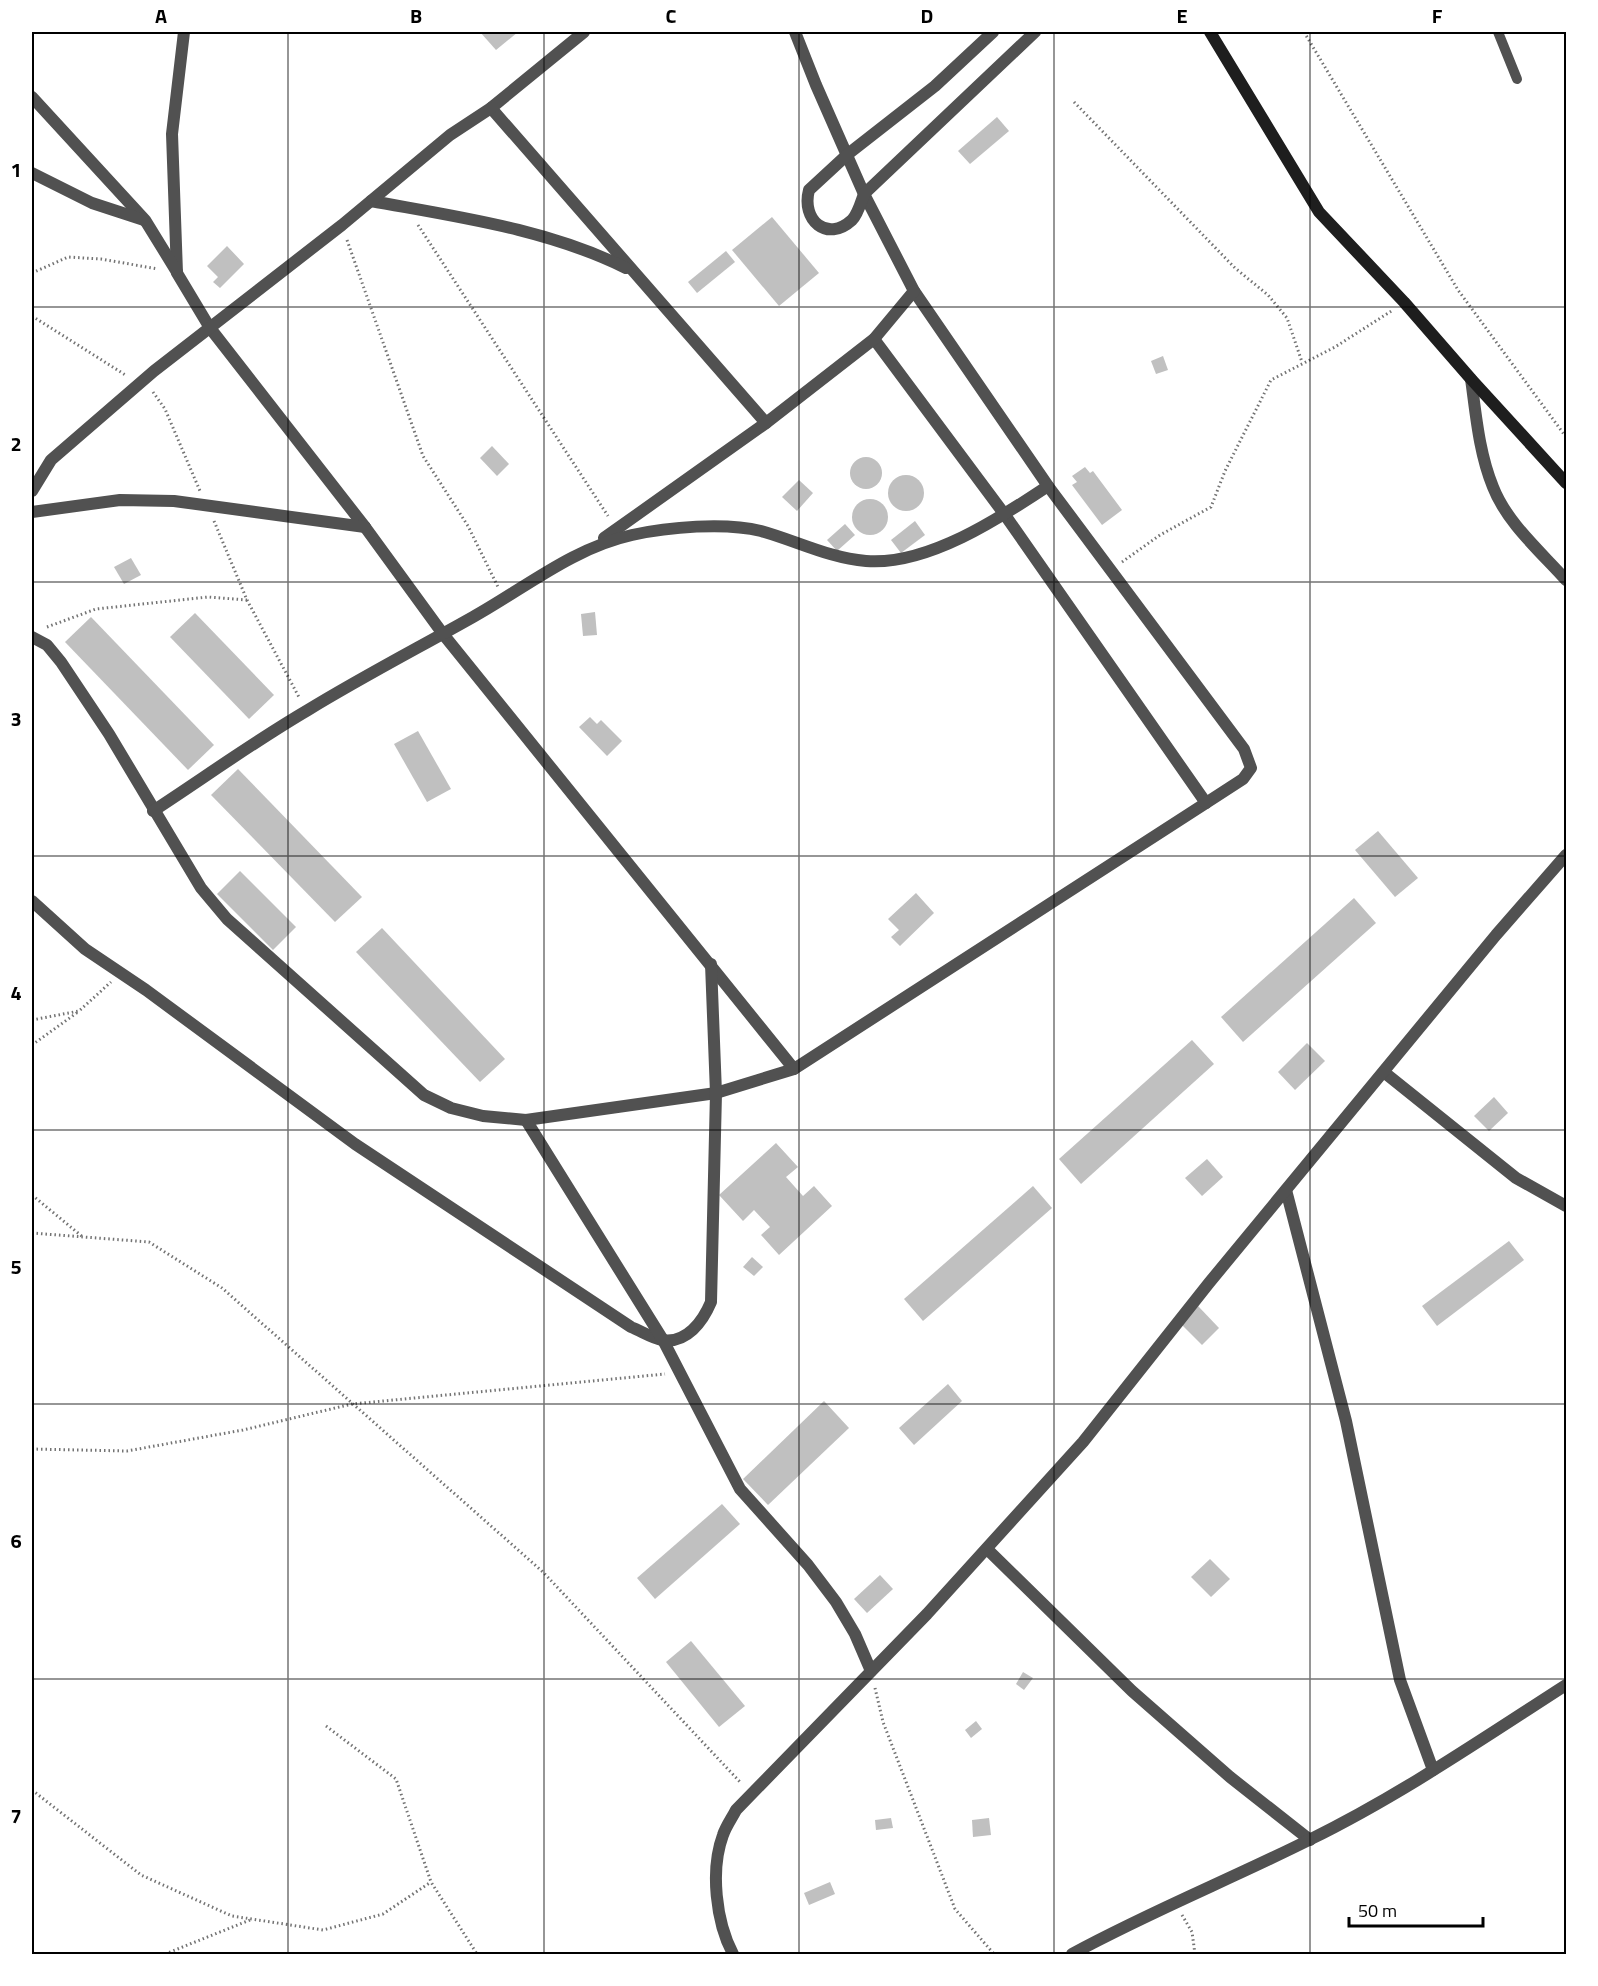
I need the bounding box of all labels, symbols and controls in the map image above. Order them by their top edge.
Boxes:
text: A [155,0,167,31]
text: B [410,0,422,31]
text: C [666,0,677,31]
text: D [921,0,933,31]
text: E [1176,0,1188,31]
text: F [1432,0,1443,31]
text: 1 [10,154,22,185]
text: 2 [10,428,22,459]
text: 3 [10,703,22,734]
text: 4 [10,977,22,1008]
text: 5 [10,1251,22,1282]
text: 6 [10,1525,22,1556]
text: 7 [10,1800,22,1831]
scale bar [1349,1890,1482,1928]
text: 50 m [1358,1897,1397,1924]

